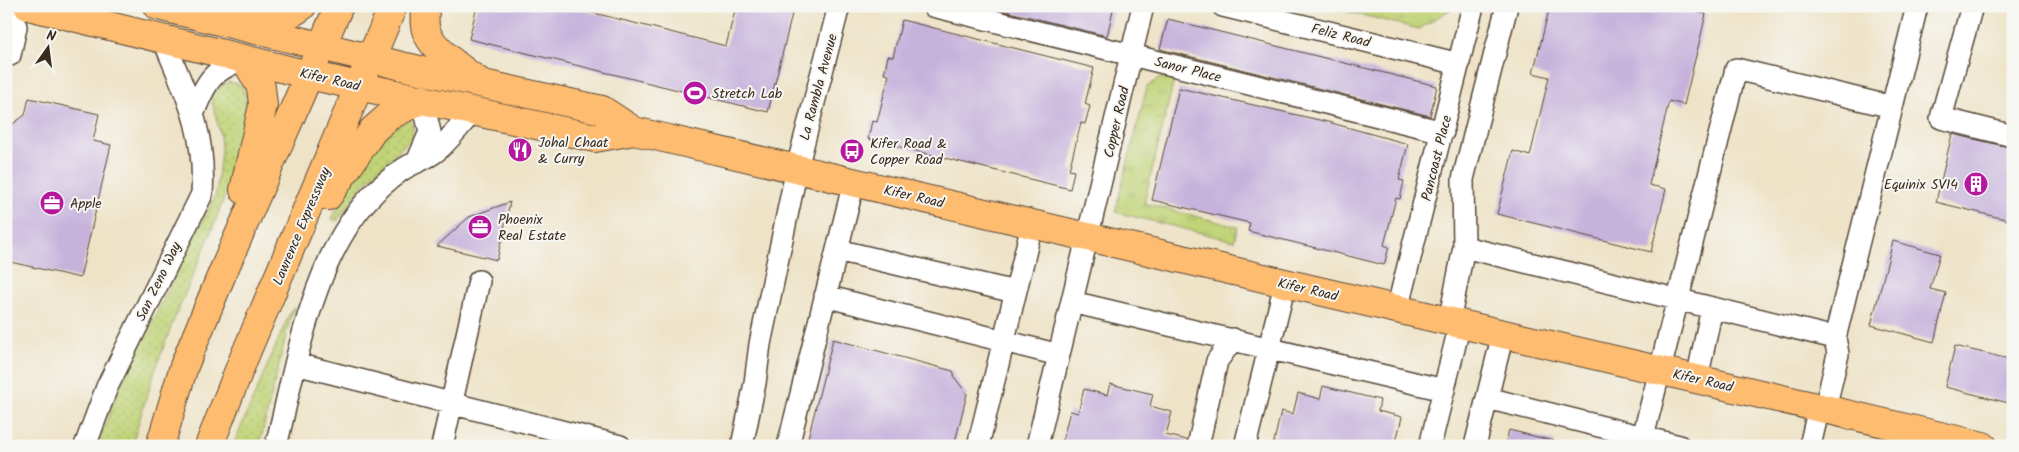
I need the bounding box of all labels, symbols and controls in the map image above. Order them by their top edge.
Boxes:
street label: Feliz Road [1309,18,1374,54]
north arrow [22,22,72,72]
text: N [44,25,58,48]
street label: La Rambla Avenue [794,31,844,143]
street label: Sanor Place [1152,51,1224,89]
street label: Kifer Road [297,62,363,98]
sports icon: Stretch Lab [682,80,708,106]
place label: Stretch Lab [712,83,783,105]
street label: Copper Road [1098,83,1136,160]
street label: Pancoast Place [1416,112,1458,204]
place label: Johal Chaat & Curry [538,132,609,170]
place label: Kifer Road & Copper Road [870,133,947,171]
restaurant icon: Johal Chaat & Curry [507,137,533,163]
bus stop icon: Kifer Road & Copper Road [839,138,865,164]
street label: Lawrence Expressway [267,163,337,289]
building icon: Equinix SV14 [1963,171,1989,197]
place label: Equinix SV14 [1884,174,1958,196]
street label: Kifer Road [881,179,947,215]
office icon: Apple [39,190,65,216]
place label: Apple [70,193,102,215]
place label: Phoenix Real Estate [498,209,567,247]
office icon: Phoenix Real Estate [467,214,493,240]
street label: San Zeno Way [130,238,188,325]
street label: Kifer Road [1275,272,1341,308]
street label: Kifer Road [1670,363,1736,399]

